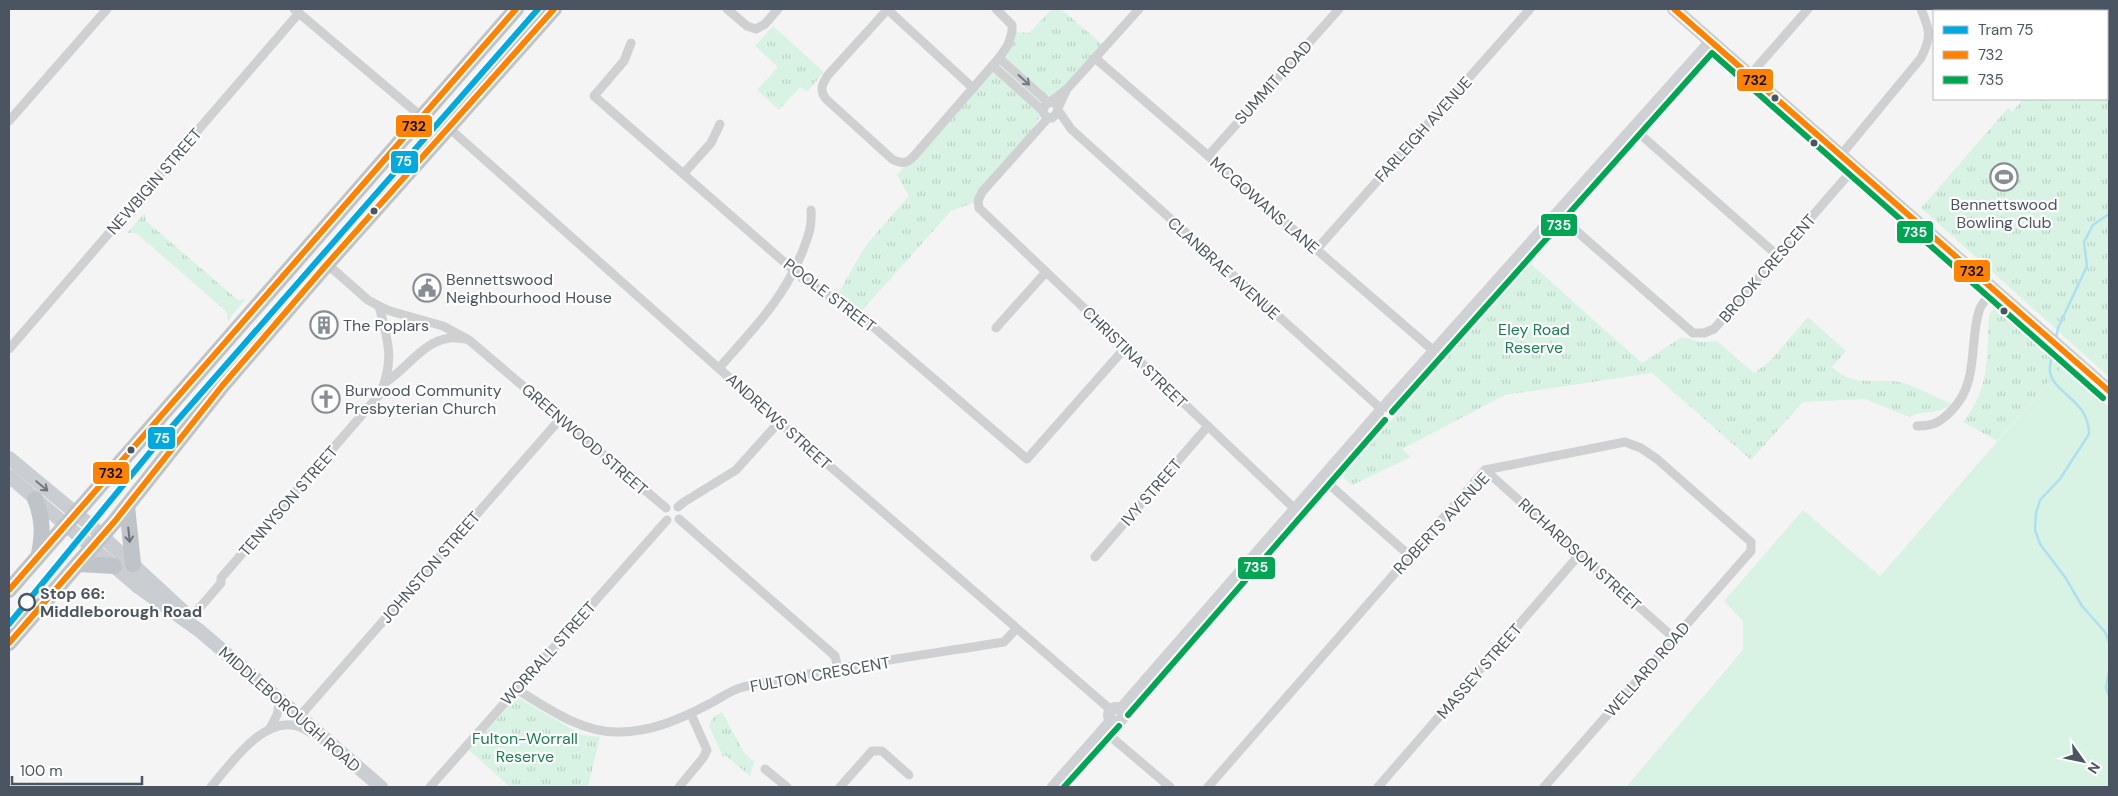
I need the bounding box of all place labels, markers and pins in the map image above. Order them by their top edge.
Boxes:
unlabelled marker [1770,93,1780,103]
unlabelled marker [1809,138,1819,148]
sports icon: Bennettswood Bowling Club [1989,162,2019,192]
place label: Bennettswood Bowling Club [1950,194,2058,233]
unlabelled marker [369,206,379,216]
place label: Bennettswood Neighbourhood House [446,269,612,308]
public building icon: Bennettswood Neighbourhood House [412,273,442,303]
unlabelled marker [1999,306,2009,316]
building icon: The Poplars [309,310,339,340]
place label: The Poplars [343,315,429,336]
place label: Burwood Community Presbyterian Church [345,380,502,419]
church icon: Burwood Community Presbyterian Church [311,384,341,414]
unlabelled marker [126,445,136,455]
place label: Stop 66: Middleborough Road [40,583,202,622]
marker: Stop 66: Middleborough Road [18,593,36,611]

